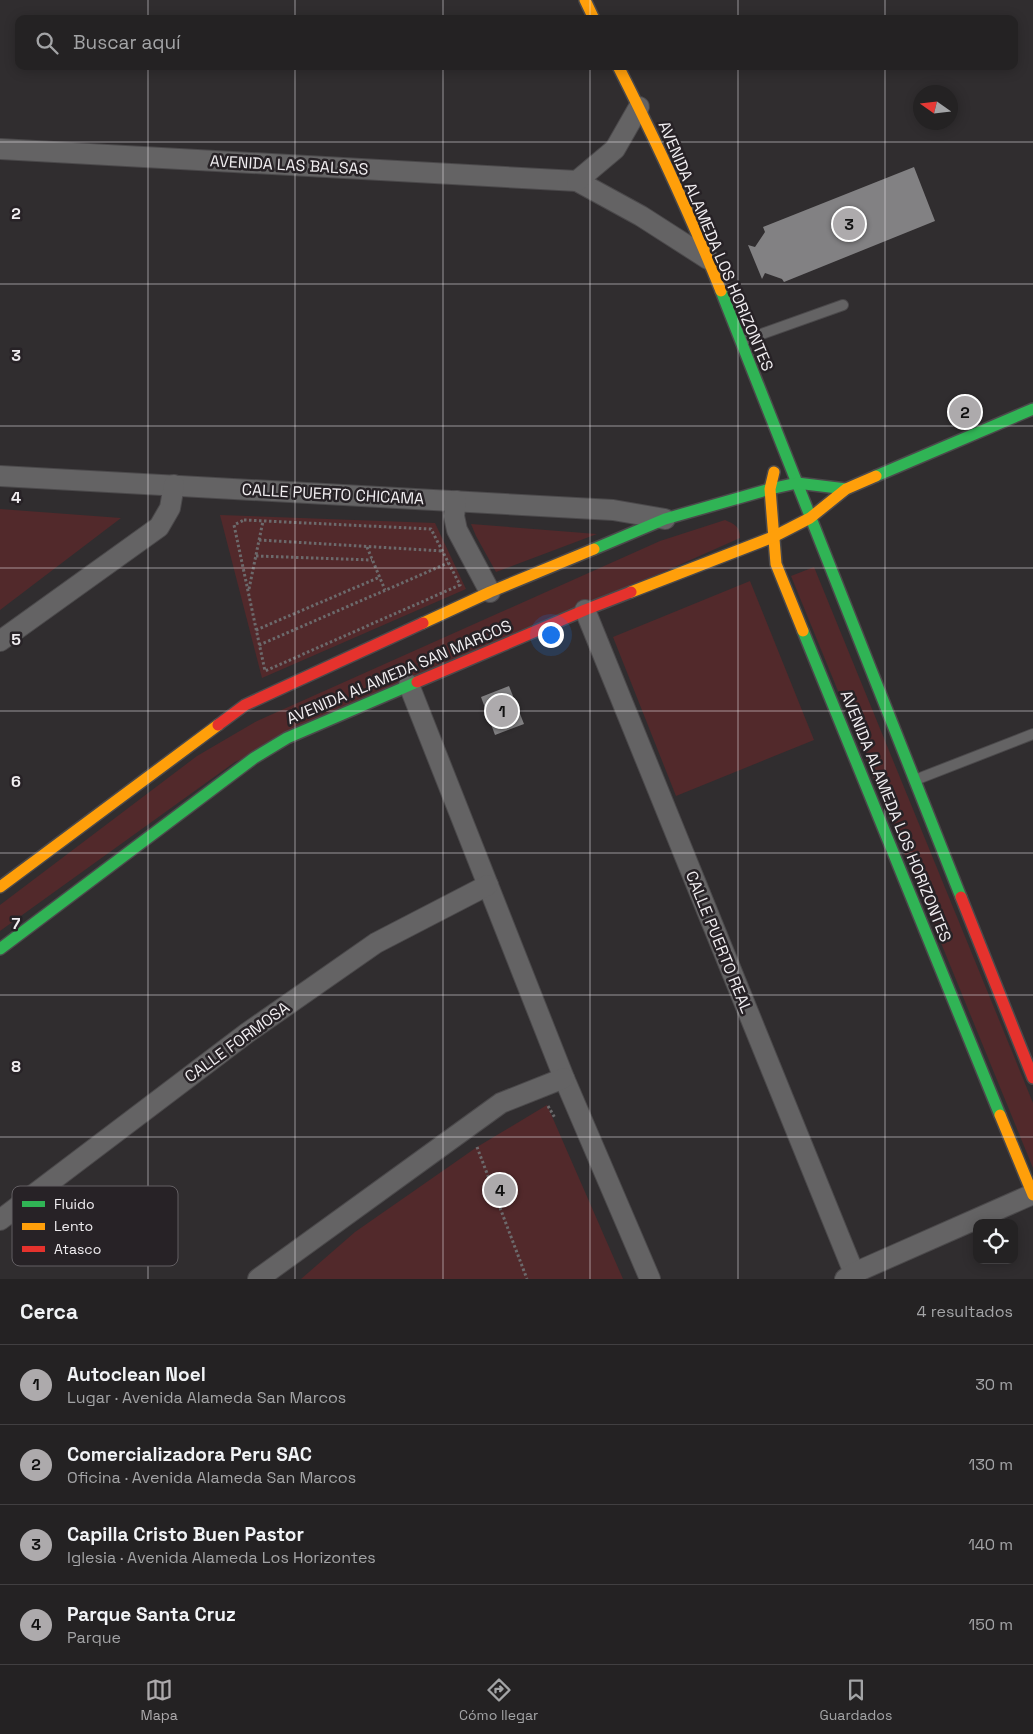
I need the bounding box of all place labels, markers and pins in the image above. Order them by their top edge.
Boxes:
pin: 3 [833,205,865,243]
pin: 2 [949,393,981,431]
pin: 1 [486,692,518,730]
pin: 4 [484,1171,516,1209]

